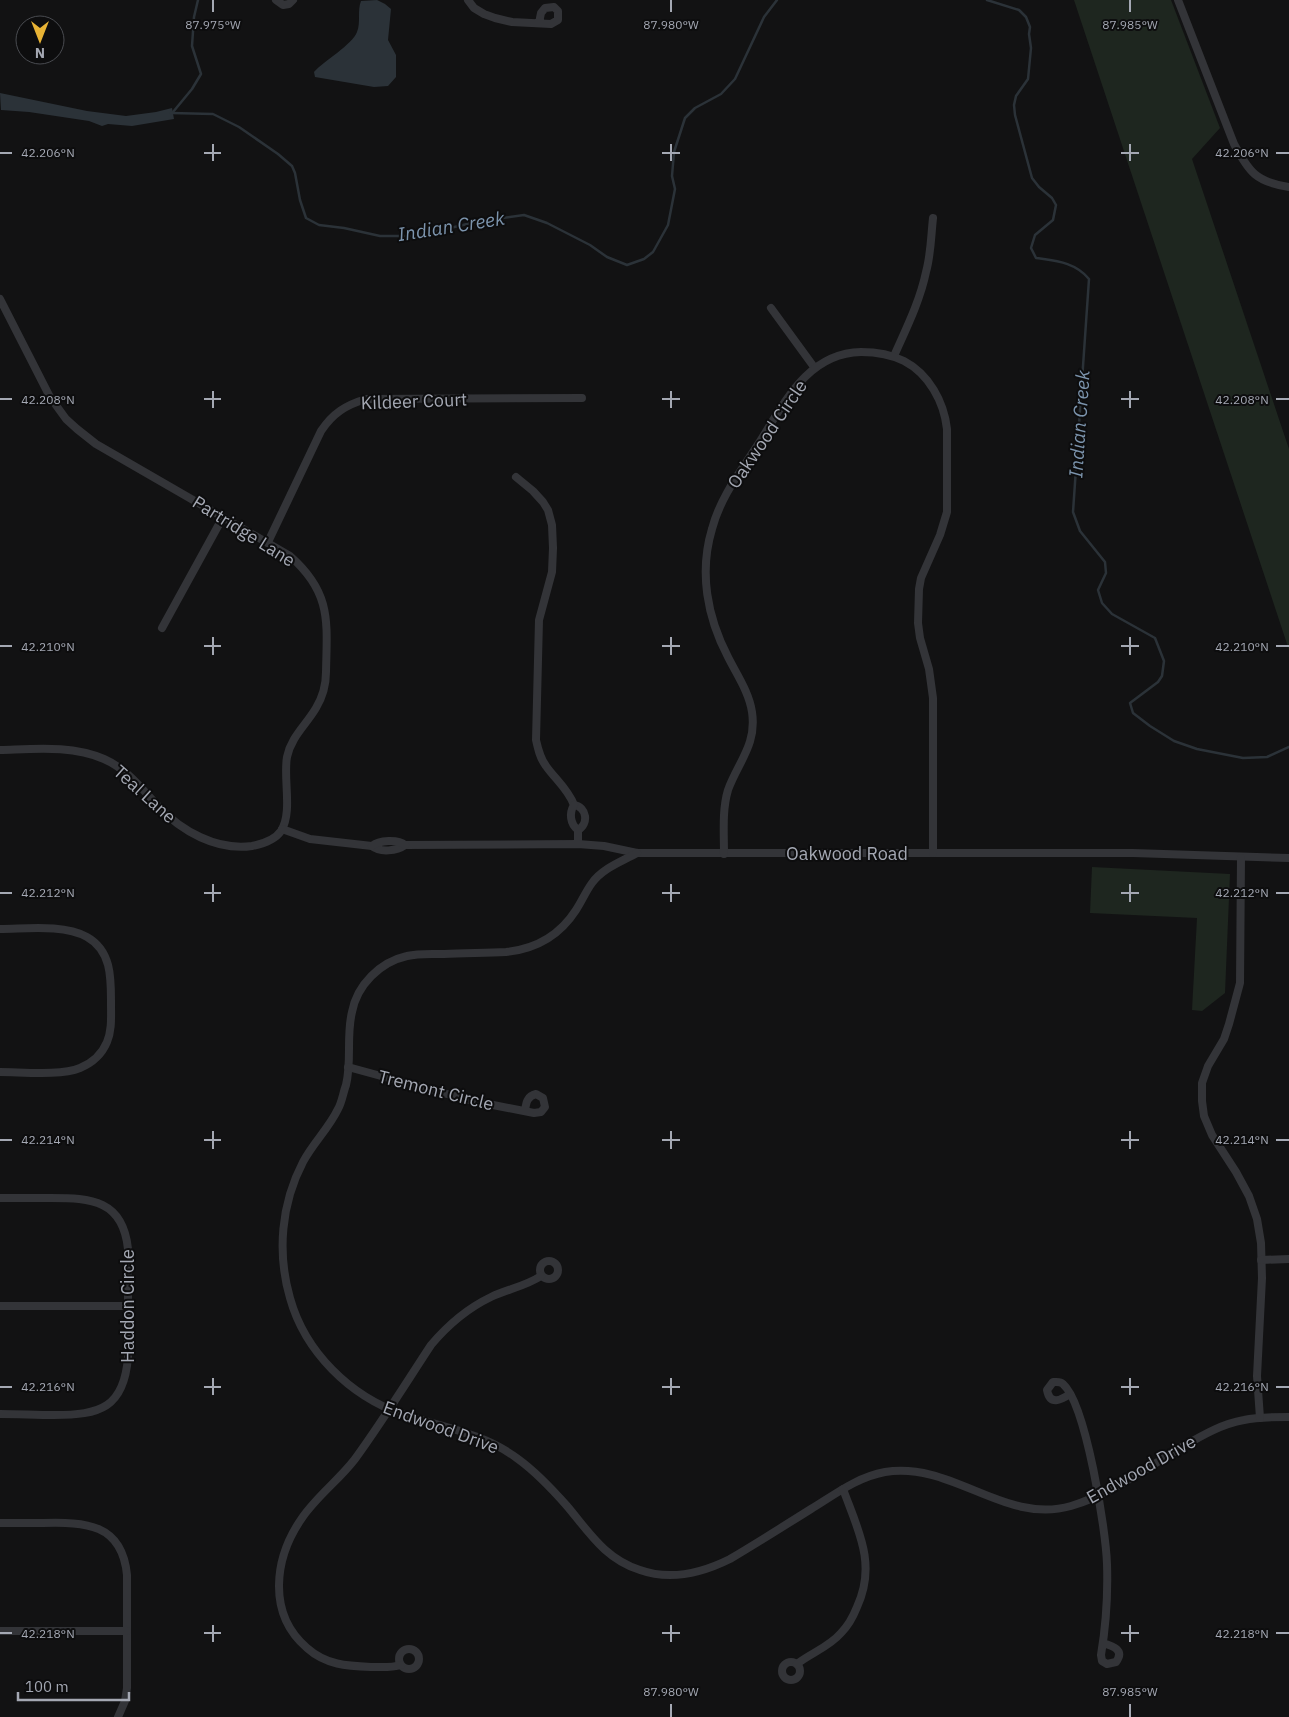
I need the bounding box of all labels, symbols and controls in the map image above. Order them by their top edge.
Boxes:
north arrow [15,15,65,65]
text: 87.975°W [185,17,241,32]
text: 87.980°W [643,17,699,32]
text: 87.985°W [1102,17,1158,32]
text: N [35,44,45,62]
text: 42.206°N [21,145,75,160]
text: 42.206°N [1215,145,1269,160]
water label: Indian Creek [396,206,507,246]
water label: Indian Creek [1063,368,1095,479]
street label: Oakwood Circle [722,375,812,493]
street label: Kildeer Court [360,388,468,414]
text: 42.208°N [21,392,75,407]
text: 42.208°N [1215,392,1269,407]
street label: Partridge Lane [188,490,300,572]
text: 42.210°N [21,639,75,654]
text: 42.210°N [1215,639,1269,654]
street label: Teal Lane [109,760,181,828]
street label: Oakwood Road [786,842,908,865]
text: 42.212°N [21,885,75,900]
text: 42.212°N [1215,885,1269,900]
street label: Tremont Circle [376,1065,496,1116]
text: 42.214°N [21,1132,75,1147]
text: 42.214°N [1215,1132,1269,1147]
street label: Haddon Circle [116,1249,139,1363]
text: 42.216°N [21,1379,75,1394]
text: 42.216°N [1215,1379,1269,1394]
street label: Endwood Drive [380,1395,502,1459]
street label: Endwood Drive [1082,1429,1200,1509]
text: 42.218°N [21,1626,75,1641]
text: 42.218°N [1215,1626,1269,1641]
scale bar [18,1670,129,1702]
text: 100 m [25,1677,69,1696]
text: 87.980°W [643,1684,699,1699]
text: 87.985°W [1102,1684,1158,1699]

